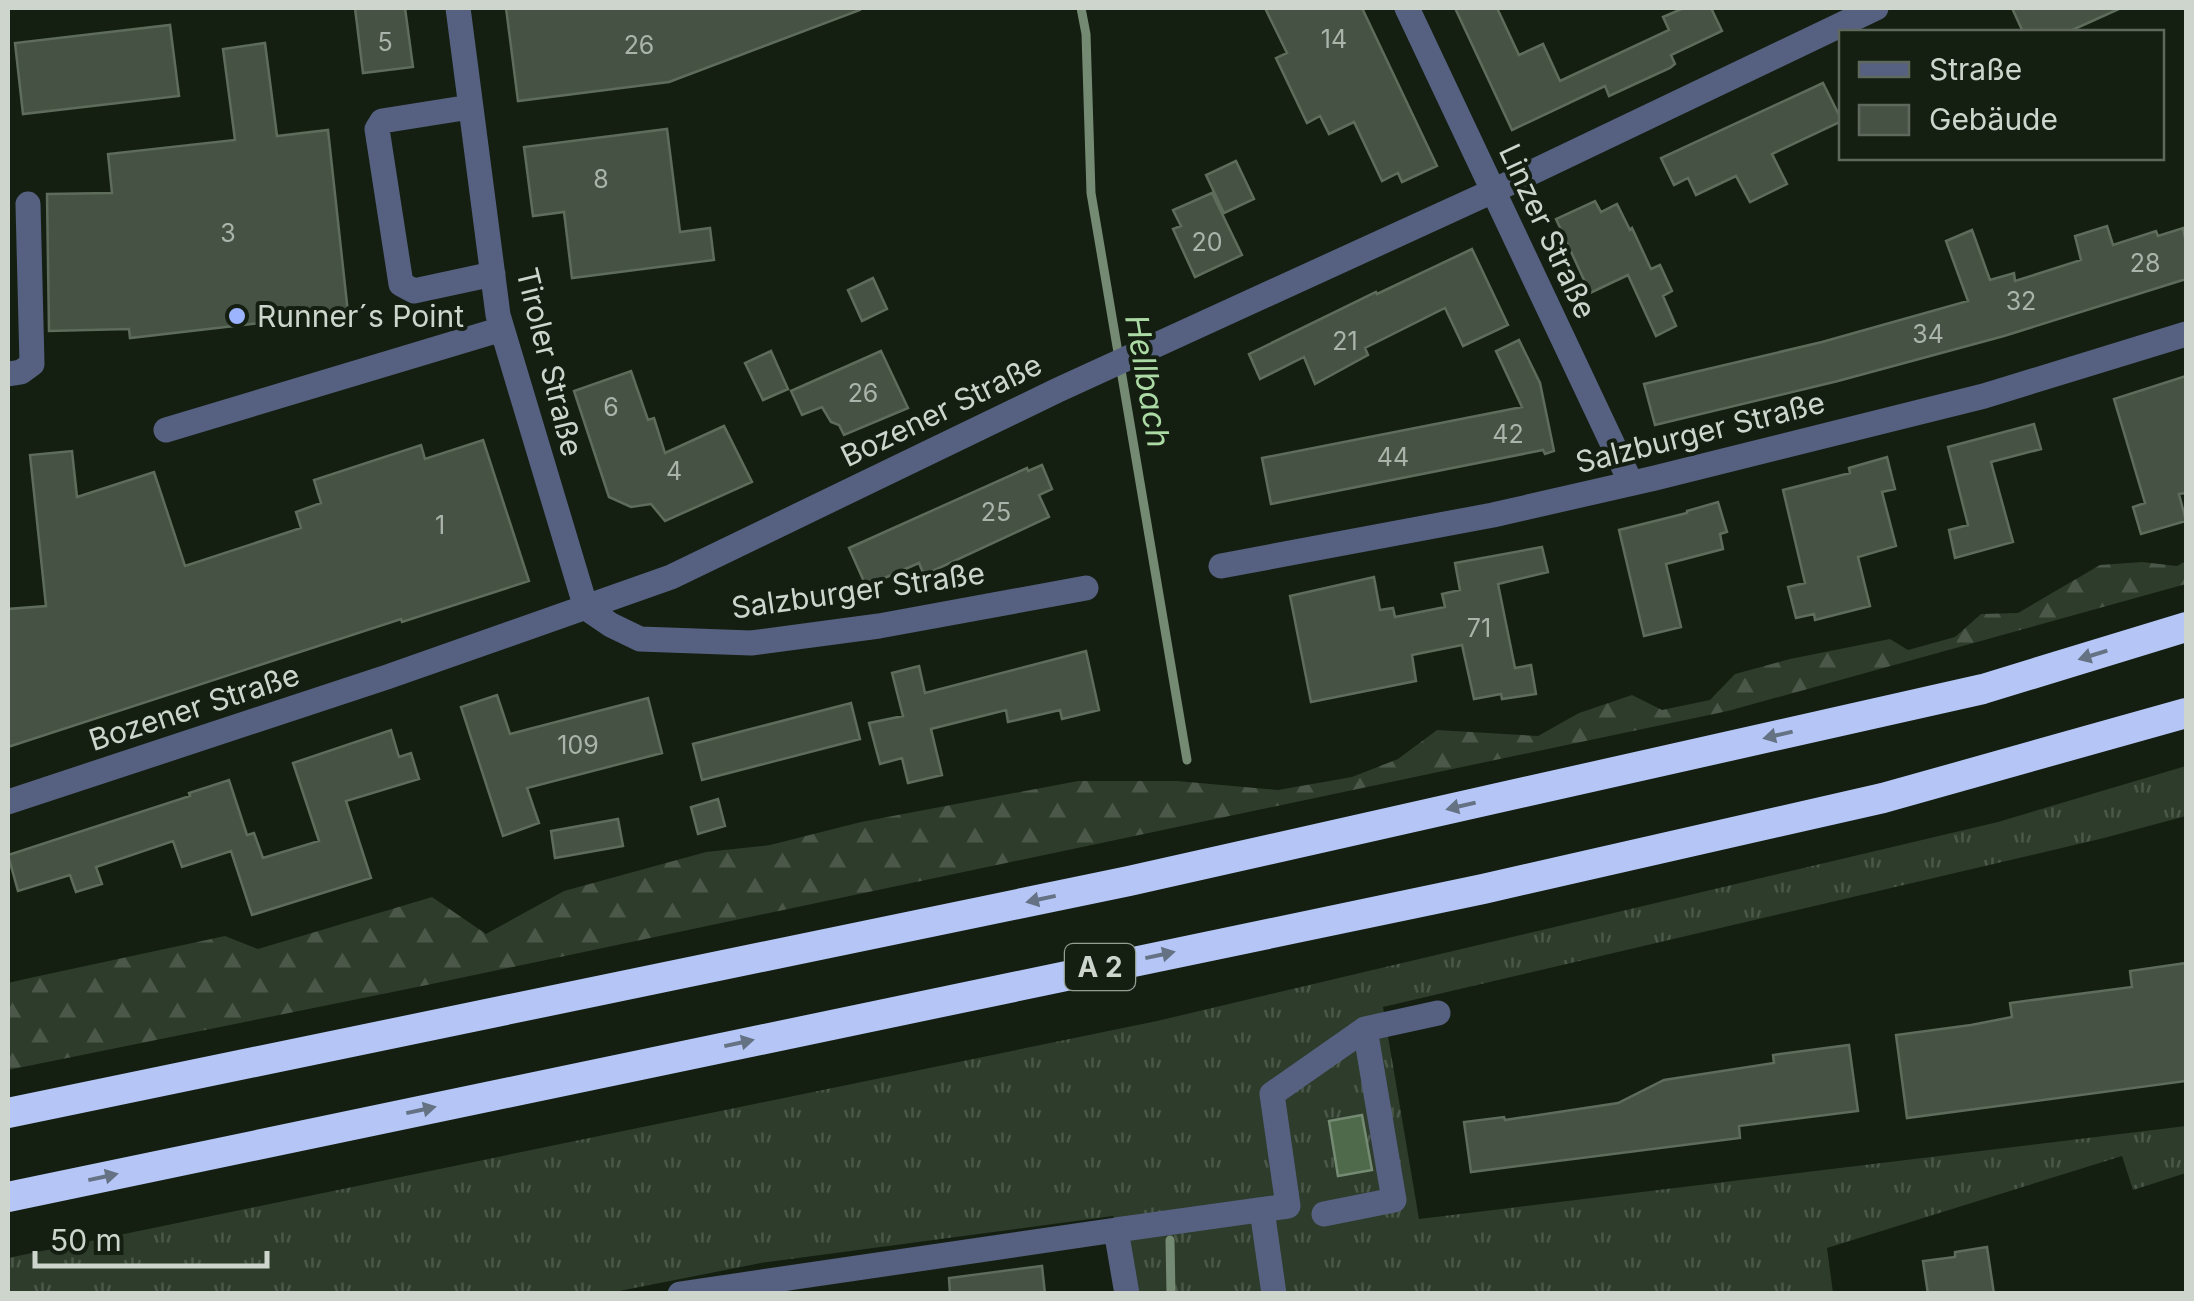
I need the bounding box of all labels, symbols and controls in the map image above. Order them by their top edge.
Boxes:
house number: 14 [1321,24,1347,54]
house number: 5 [377,27,393,57]
house number: 26 [624,30,654,60]
legend [1839,30,2164,160]
text: Straße [1929,51,2022,87]
text: Gebäude [1929,101,2058,137]
street label: Linzer Straße [1492,138,1604,324]
house number: 8 [593,164,609,194]
house number: 3 [220,218,236,248]
house number: 20 [1191,227,1223,257]
house number: 28 [2130,248,2160,278]
street label: Tiroler Straße [509,264,591,460]
house number: 32 [2006,286,2036,316]
place label: Runner´s Point [257,298,464,334]
marker: Runner´s Point [226,305,248,327]
water label: Hellbach [1117,312,1179,450]
house number: 34 [1912,319,1944,349]
house number: 21 [1332,326,1358,356]
street label: Bozener Straße [835,346,1047,474]
house number: 26 [848,378,878,408]
street label: Salzburger Straße [1572,384,1828,480]
house number: 6 [603,392,619,422]
house number: 42 [1492,419,1524,449]
house number: 44 [1377,442,1409,472]
house number: 4 [666,456,682,486]
house number: 25 [981,497,1011,527]
house number: 1 [435,510,445,540]
street label: Salzburger Straße [729,554,987,626]
house number: 71 [1467,613,1491,643]
one-way arrow [2077,648,2108,663]
street label: Bozener Straße [84,656,304,758]
one-way arrow [1762,727,1793,743]
house number: 109 [557,730,599,760]
one-way arrow [1445,799,1476,814]
one-way arrow [1025,892,1056,907]
road number: A 2 [1065,944,1135,990]
one-way arrow [1145,946,1176,962]
one-way arrow [724,1035,755,1051]
one-way arrow [406,1102,437,1118]
one-way arrow [88,1169,119,1185]
scale bar [35,1206,268,1268]
text: 50 m [50,1222,122,1258]

